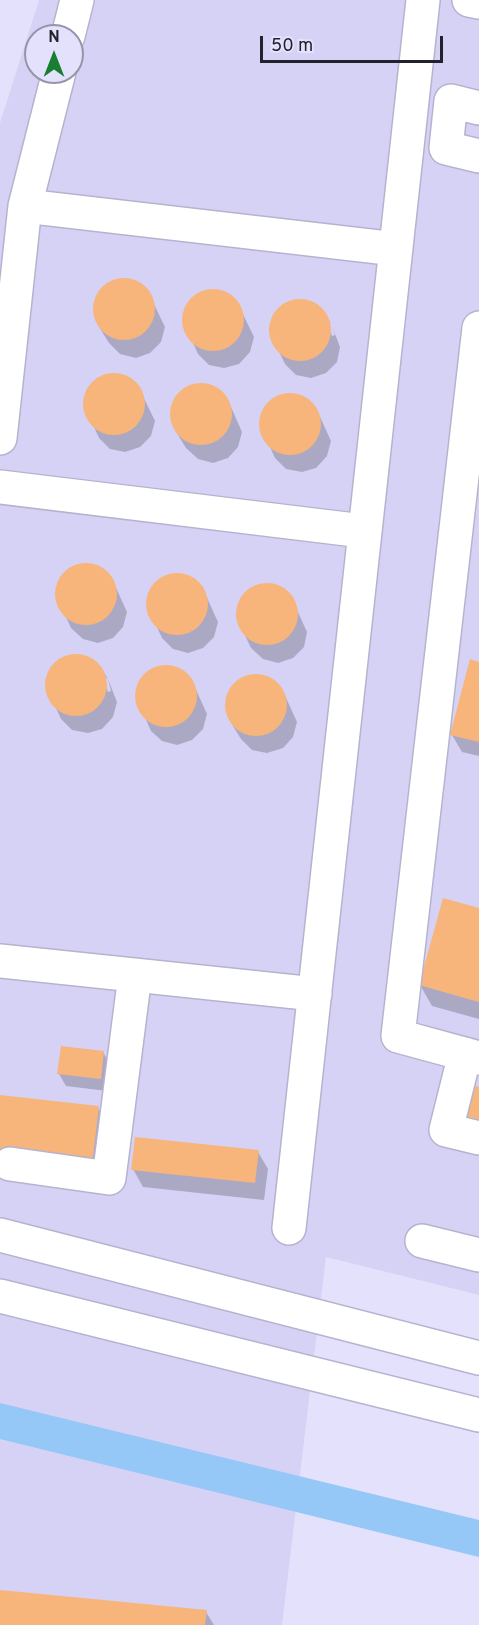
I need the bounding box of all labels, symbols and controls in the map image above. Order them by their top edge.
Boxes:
north arrow [24,24,84,84]
scale bar [263,24,446,62]
text: N [48,28,60,48]
text: 50 m [271,35,313,58]

